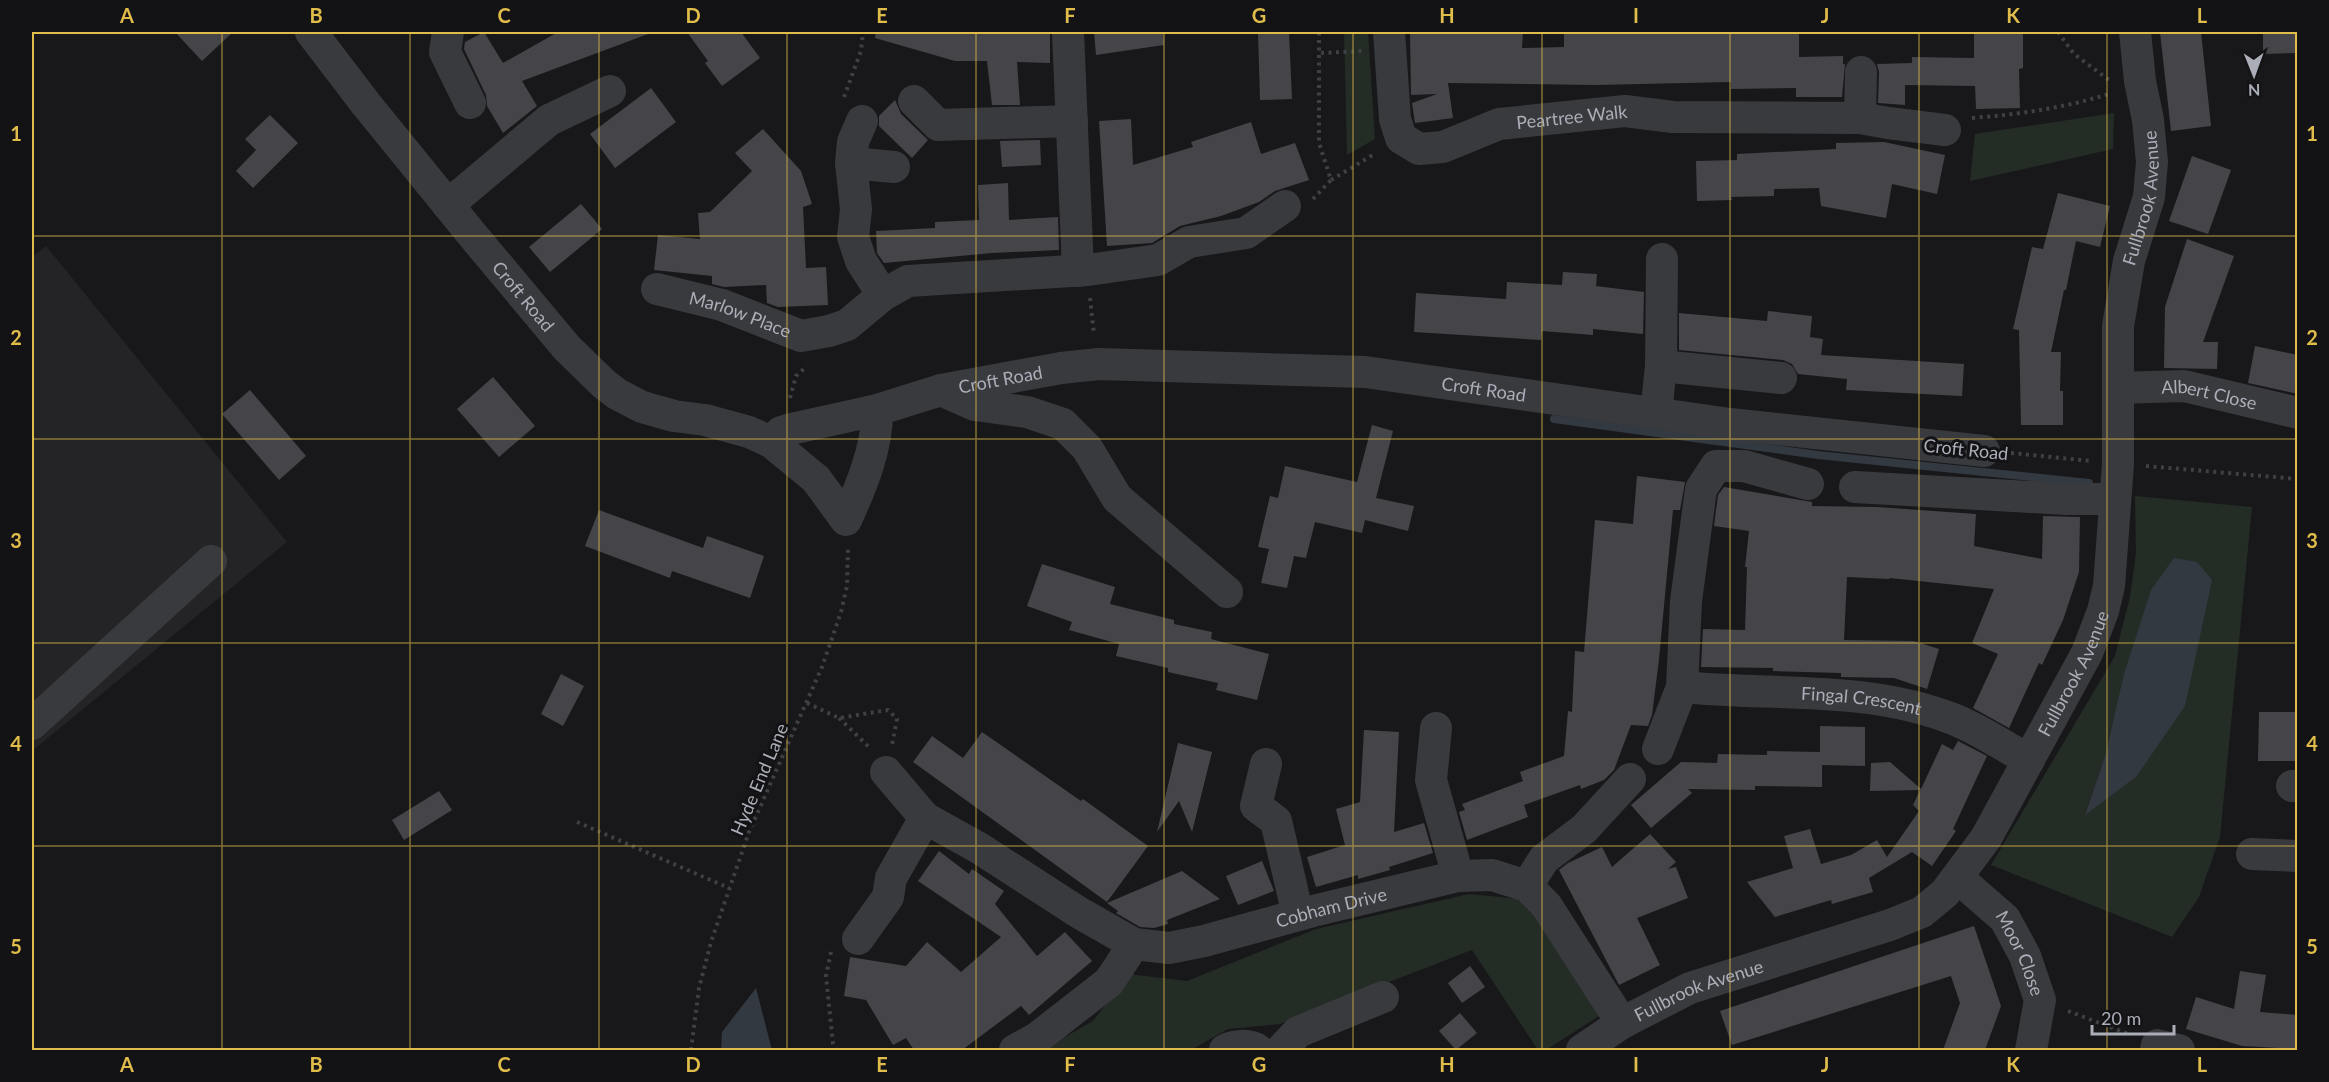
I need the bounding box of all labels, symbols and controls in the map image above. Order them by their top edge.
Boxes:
text: A [119,3,134,27]
text: B [309,3,323,27]
text: C [497,3,511,27]
text: D [685,3,701,27]
text: E [876,3,888,27]
text: F [1064,3,1076,27]
text: G [1252,3,1266,27]
text: H [1439,3,1455,27]
text: I [1633,3,1639,27]
text: J [1821,3,1829,27]
text: K [2006,3,2020,27]
text: L [2197,3,2208,27]
north arrow [2224,45,2284,105]
text: N [2248,81,2261,100]
street label: Peartree Walk [1515,100,1629,133]
text: 1 [10,121,22,145]
text: 1 [2306,121,2318,145]
street label: Fullbrook Avenue [2117,130,2163,268]
street label: Croft Road [488,256,559,336]
street label: Marlow Place [687,286,794,342]
text: 2 [10,325,22,349]
text: 2 [2306,325,2318,349]
street label: Croft Road [956,361,1044,398]
street label: Croft Road [1440,372,1527,406]
street label: Albert Close [2161,375,2259,414]
street label: Croft Road [1923,434,2009,464]
text: 3 [10,528,22,552]
text: 3 [2306,528,2318,552]
street label: Fullbrook Avenue [2033,607,2113,740]
street label: Fingal Crescent [1801,682,1925,719]
street label: Hyde End Lane [726,720,792,838]
text: 4 [10,731,22,755]
text: 4 [2306,731,2318,755]
street label: Cobham Drive [1273,883,1389,932]
street label: Moor Close [1991,907,2049,999]
text: 5 [10,934,22,958]
text: 5 [2306,934,2318,958]
street label: Fullbrook Avenue [1630,955,1766,1026]
scale bar [2092,998,2174,1036]
text: 20 m [2101,1007,2141,1029]
text: A [119,1052,134,1076]
text: B [309,1052,323,1076]
text: C [497,1052,511,1076]
text: D [685,1052,701,1076]
text: E [876,1052,888,1076]
text: F [1064,1052,1076,1076]
text: G [1252,1052,1266,1076]
text: H [1439,1052,1455,1076]
text: I [1633,1052,1639,1076]
text: J [1821,1052,1829,1076]
text: K [2006,1052,2020,1076]
text: L [2197,1052,2208,1076]

